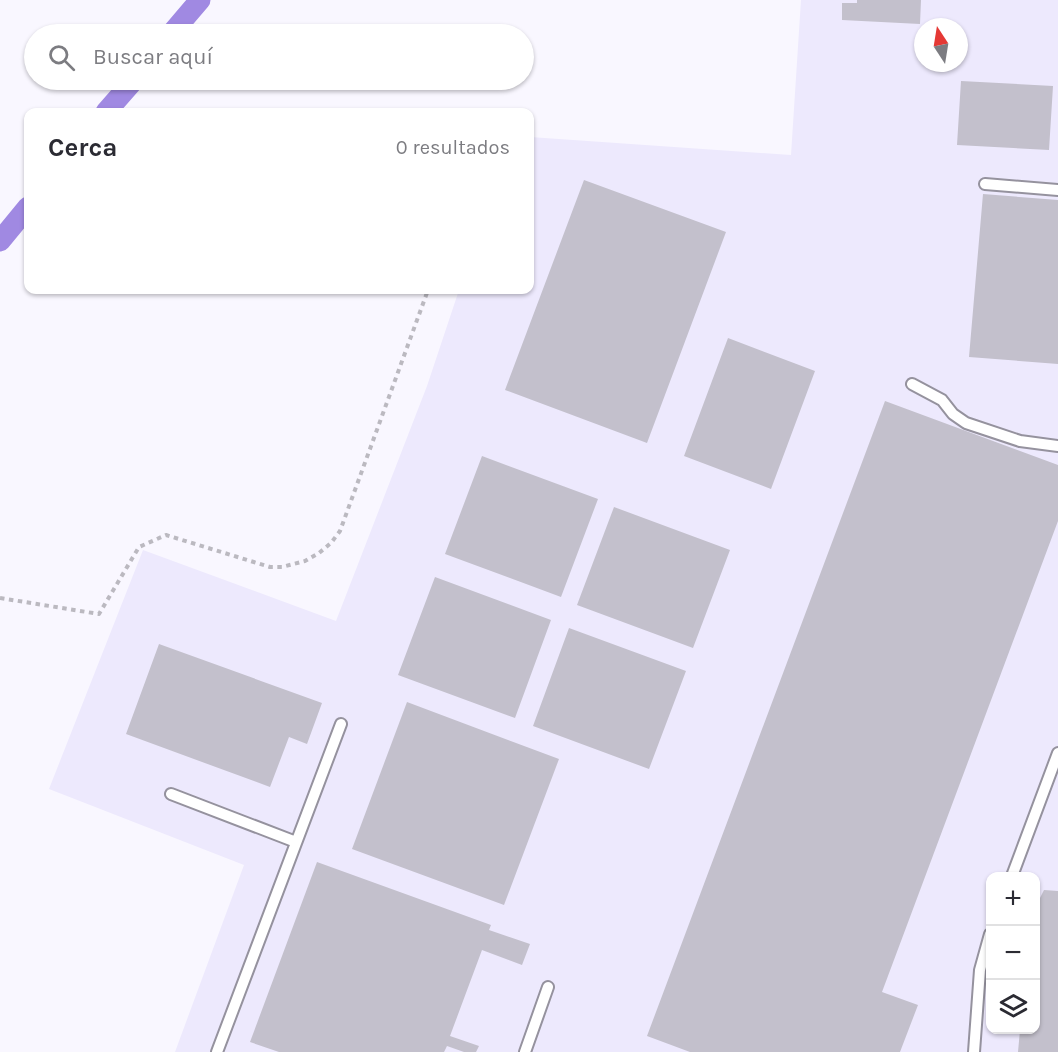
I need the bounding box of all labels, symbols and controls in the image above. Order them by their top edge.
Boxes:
north arrow [914,18,968,72]
search box [24,24,534,90]
icon: search [45,41,78,74]
text: Buscar aquí [93,44,213,70]
text: Cerca [48,132,117,163]
text: 0 resultados [396,136,510,159]
map controls [986,872,1040,1034]
button: + [986,872,1040,926]
button: − [986,926,1040,980]
button: layers [986,980,1040,1034]

